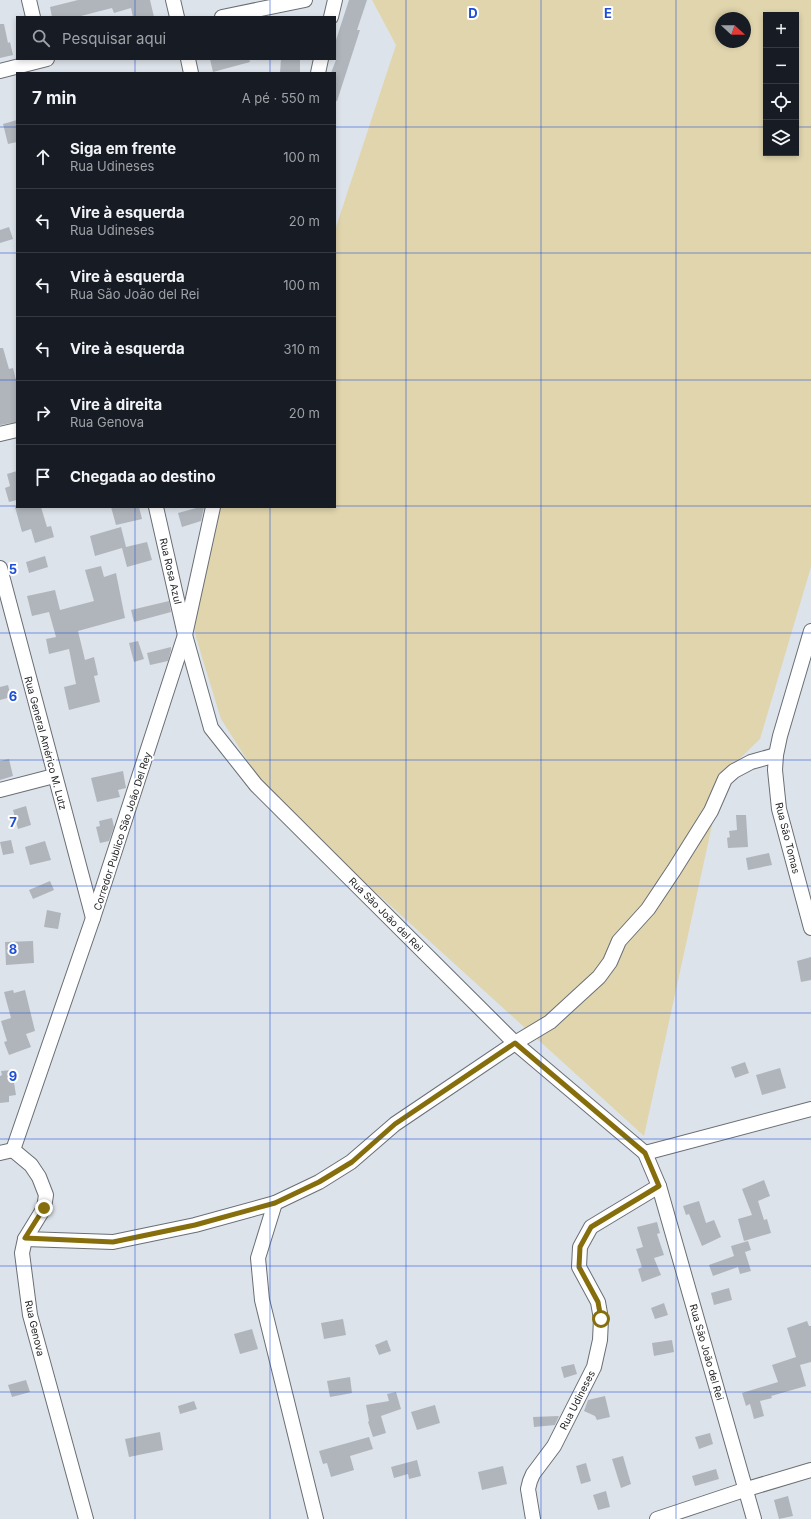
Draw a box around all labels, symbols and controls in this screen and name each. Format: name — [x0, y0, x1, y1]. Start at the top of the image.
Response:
text: D — [468, 5, 478, 21]
text: E — [604, 5, 612, 21]
north arrow — [715, 12, 751, 48]
map controls — [763, 12, 799, 156]
button: + — [763, 12, 799, 48]
search box — [16, 16, 336, 60]
icon: search — [30, 27, 52, 49]
text: Pesquisar aqui — [62, 29, 166, 48]
button: − — [763, 48, 799, 84]
button: locate — [763, 84, 799, 120]
text: 7 min — [32, 88, 77, 108]
text: A pé · 550 m — [242, 90, 320, 106]
button: layers — [763, 120, 799, 156]
text: Siga em frente — [70, 139, 176, 158]
icon: ahead — [32, 146, 54, 168]
text: 100 m — [283, 149, 320, 165]
text: Rua Udineses — [70, 158, 154, 174]
text: Vire à esquerda — [70, 203, 185, 222]
icon: left — [32, 210, 54, 232]
text: 20 m — [289, 213, 320, 229]
text: Rua Udineses — [70, 222, 154, 238]
text: Vire à esquerda — [70, 267, 185, 286]
icon: left — [32, 274, 54, 296]
text: 100 m — [283, 277, 320, 293]
text: Rua São João del Rei — [70, 286, 199, 302]
icon: left — [32, 338, 54, 360]
text: Vire à esquerda — [70, 339, 185, 358]
text: 310 m — [283, 341, 320, 357]
text: Vire à direita — [70, 395, 162, 414]
icon: right — [32, 402, 54, 424]
text: 20 m — [289, 405, 320, 421]
text: Rua Genova — [70, 414, 144, 430]
icon: arrive — [32, 466, 54, 488]
text: Chegada ao destino — [70, 467, 216, 486]
street label: Rua Rosa Azul — [158, 537, 184, 605]
text: 5 — [9, 561, 17, 577]
street label: Rua General Américo M. Lutz — [22, 675, 70, 811]
text: 6 — [9, 688, 17, 704]
street label: Corredor Publico São João Del Rey — [91, 750, 153, 912]
street label: Rua São Tomas — [773, 801, 803, 875]
text: 7 — [9, 814, 17, 830]
street label: Rua São João del Rei — [347, 875, 425, 953]
text: 8 — [9, 941, 17, 957]
text: 9 — [9, 1068, 17, 1084]
route end — [35, 1199, 53, 1217]
street label: Rua Genova — [23, 1299, 47, 1357]
street label: Rua São João del Rei — [688, 1302, 726, 1402]
route start — [592, 1310, 610, 1328]
street label: Rua Udineses — [557, 1368, 597, 1432]

